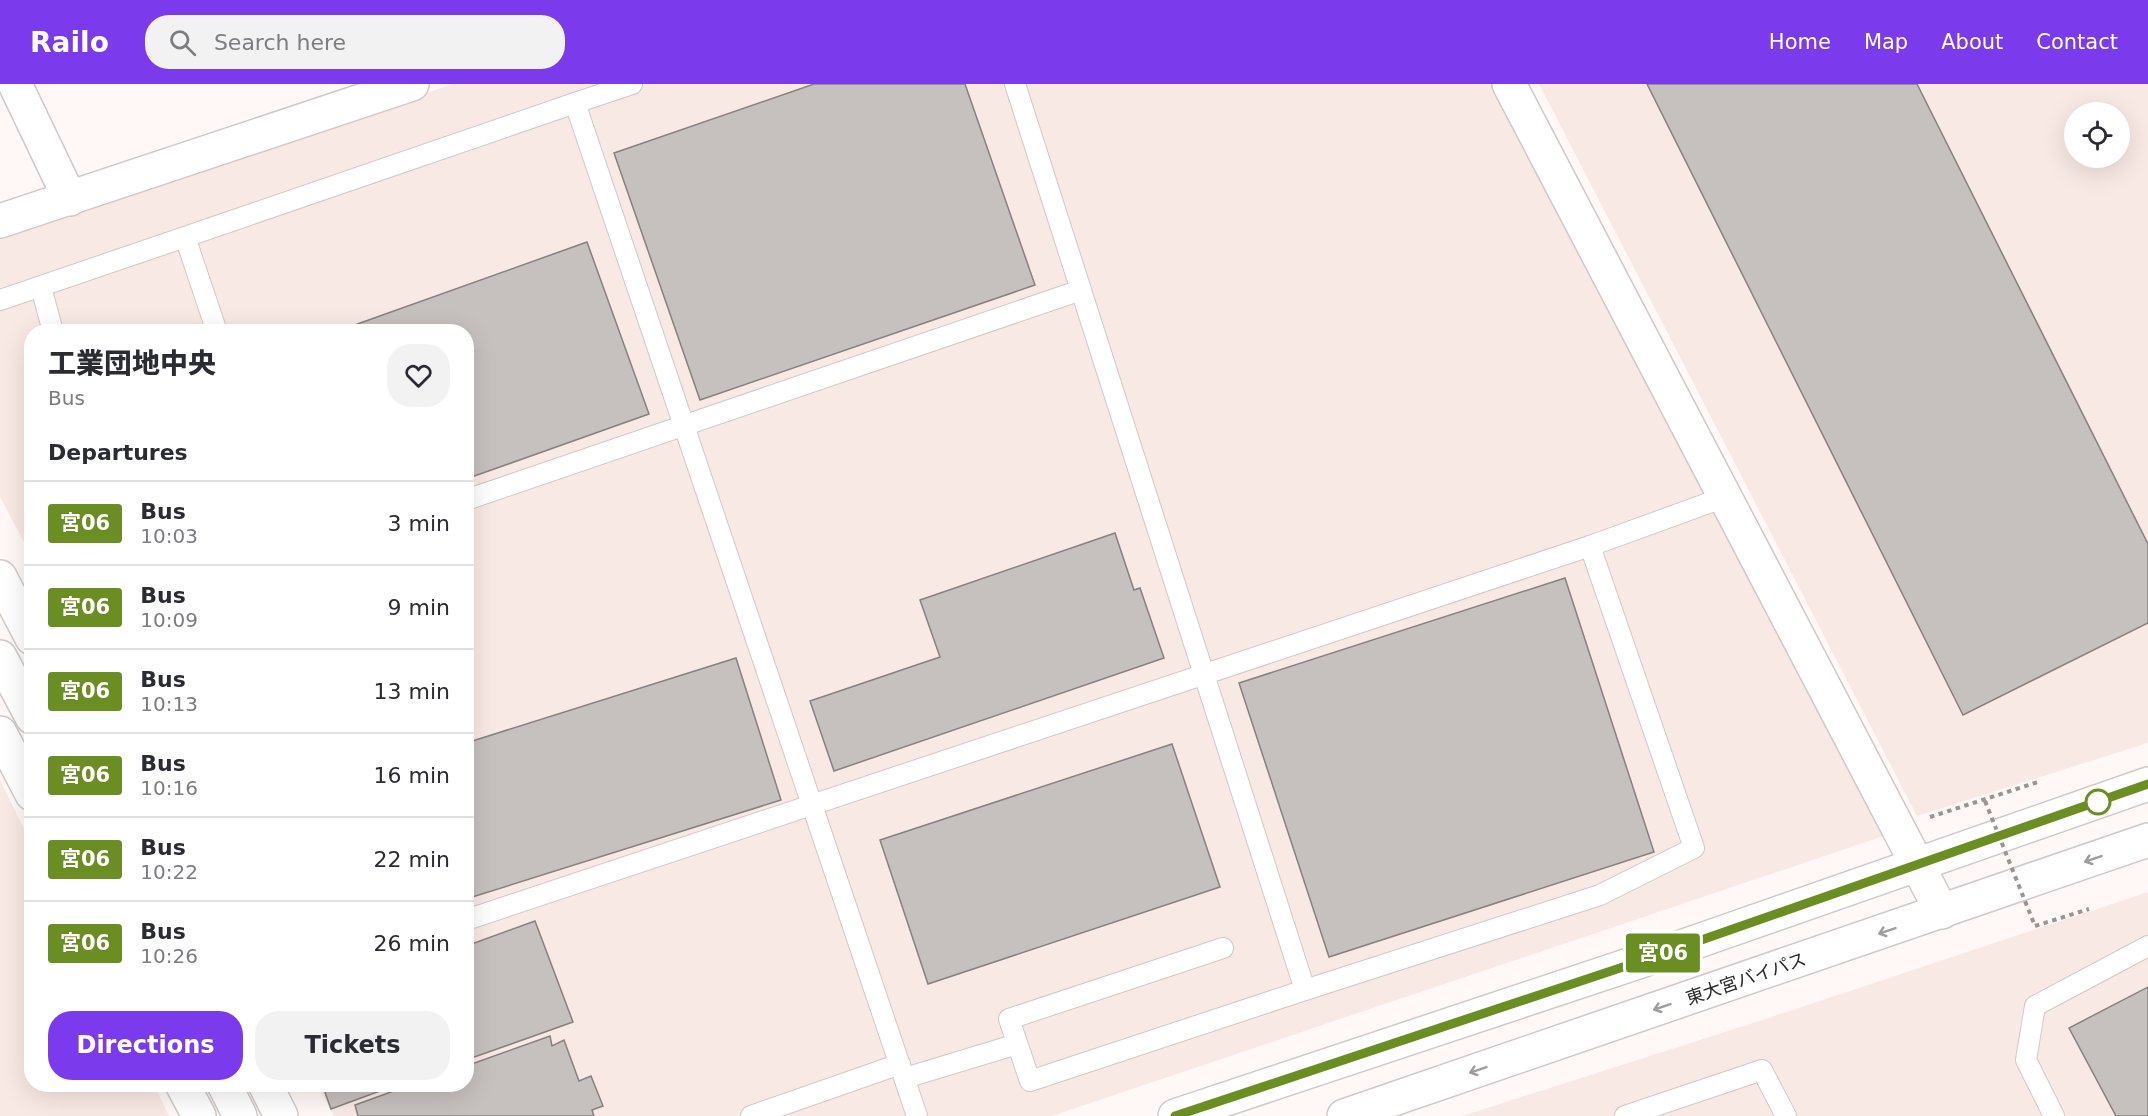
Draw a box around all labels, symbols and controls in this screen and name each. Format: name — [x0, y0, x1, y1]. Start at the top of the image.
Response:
search box — [145, 15, 565, 69]
text: Railo — [30, 26, 109, 59]
icon: search — [166, 26, 199, 59]
text: Search here — [214, 30, 346, 55]
text: Home — [1769, 30, 1831, 54]
text: Map — [1864, 30, 1908, 54]
text: About — [1941, 30, 2003, 54]
text: Contact — [2036, 30, 2118, 54]
map controls — [2064, 102, 2130, 168]
button: locate — [2064, 102, 2130, 168]
button: heart — [387, 344, 450, 407]
text: 工業団地中央 — [48, 347, 216, 380]
text: Bus — [48, 386, 85, 410]
text: Departures — [48, 440, 188, 465]
text: Bus — [140, 499, 186, 524]
text: 宮06 — [60, 511, 110, 535]
text: 3 min — [388, 511, 450, 536]
text: 10:03 — [140, 524, 198, 548]
text: Bus — [140, 583, 186, 608]
text: 宮06 — [60, 595, 110, 619]
text: 9 min — [388, 595, 450, 620]
text: 10:09 — [140, 608, 198, 632]
text: Bus — [140, 667, 186, 692]
text: 宮06 — [60, 679, 110, 703]
text: 13 min — [374, 679, 450, 704]
text: 10:13 — [140, 692, 198, 716]
text: Bus — [140, 751, 186, 776]
text: 宮06 — [60, 763, 110, 787]
text: 16 min — [374, 763, 450, 788]
text: 10:16 — [140, 776, 198, 800]
unlabelled marker — [2085, 789, 2111, 815]
text: Bus — [140, 835, 186, 860]
text: 宮06 — [60, 847, 110, 871]
text: 22 min — [374, 847, 450, 872]
one-way arrow — [2084, 855, 2103, 866]
text: 10:22 — [140, 860, 198, 884]
text: Bus — [140, 919, 186, 944]
one-way arrow — [1878, 926, 1897, 937]
text: 宮06 — [60, 931, 110, 955]
text: 26 min — [374, 931, 450, 956]
line badge: 宮06 — [1628, 934, 1698, 972]
text: 宮06 — [1638, 941, 1688, 965]
text: 10:26 — [140, 944, 198, 968]
street label: 東大宮バイパス — [1683, 948, 1809, 1009]
one-way arrow — [1653, 1002, 1672, 1013]
button: Directions — [48, 1011, 243, 1080]
button: Tickets — [255, 1011, 450, 1080]
one-way arrow — [1469, 1065, 1488, 1076]

